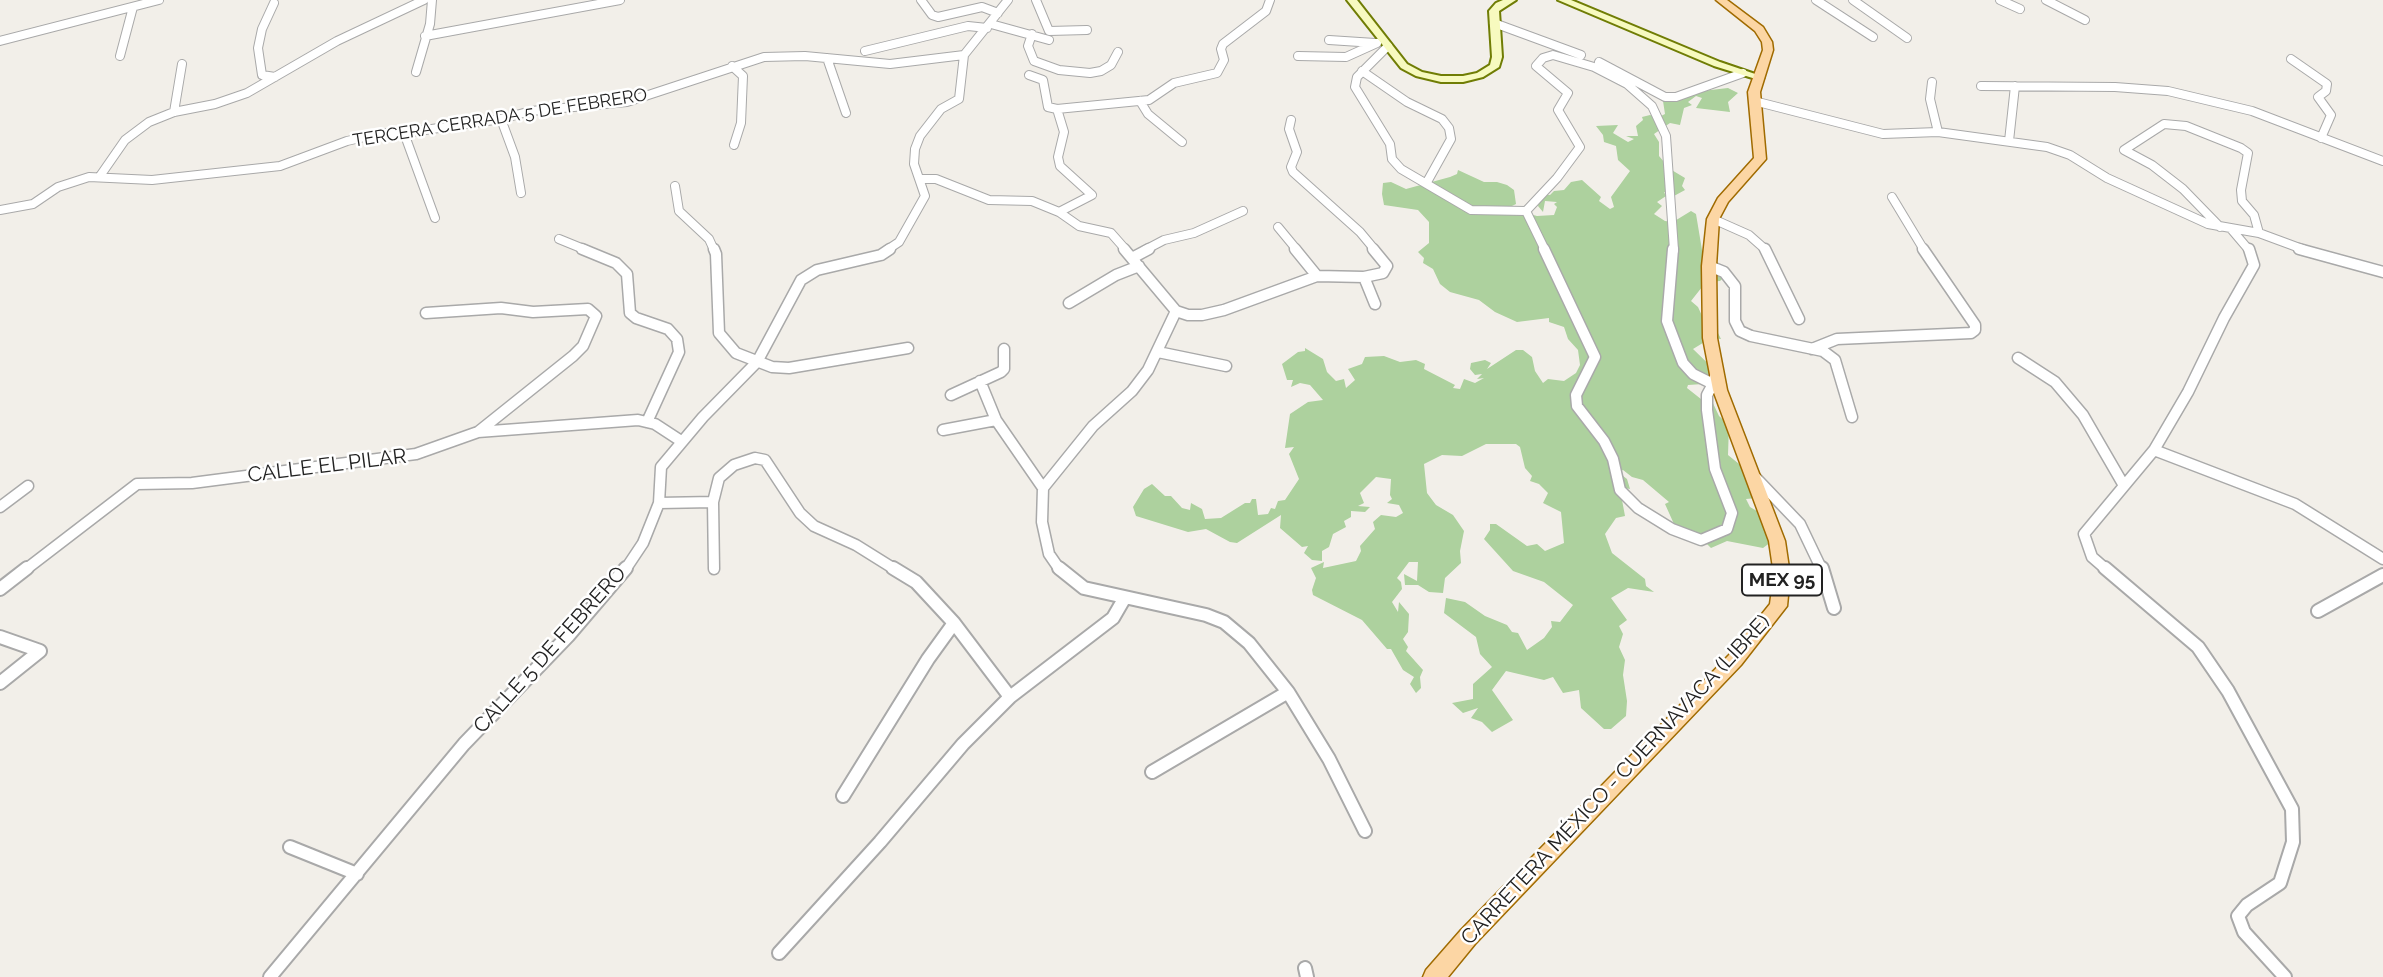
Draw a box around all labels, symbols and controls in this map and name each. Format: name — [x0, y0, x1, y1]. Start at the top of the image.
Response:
street label: TERCERA CERRADA 5 DE FEBRERO — [351, 84, 649, 152]
street label: CALLE EL PILAR — [246, 444, 408, 488]
street label: CALLE 5 DE FEBRERO — [468, 561, 632, 739]
road number: MEX 95 — [1742, 565, 1822, 596]
street label: CARRETERA MÉXICO - CUERNAVACA (LIBRE) — [1456, 610, 1776, 950]

